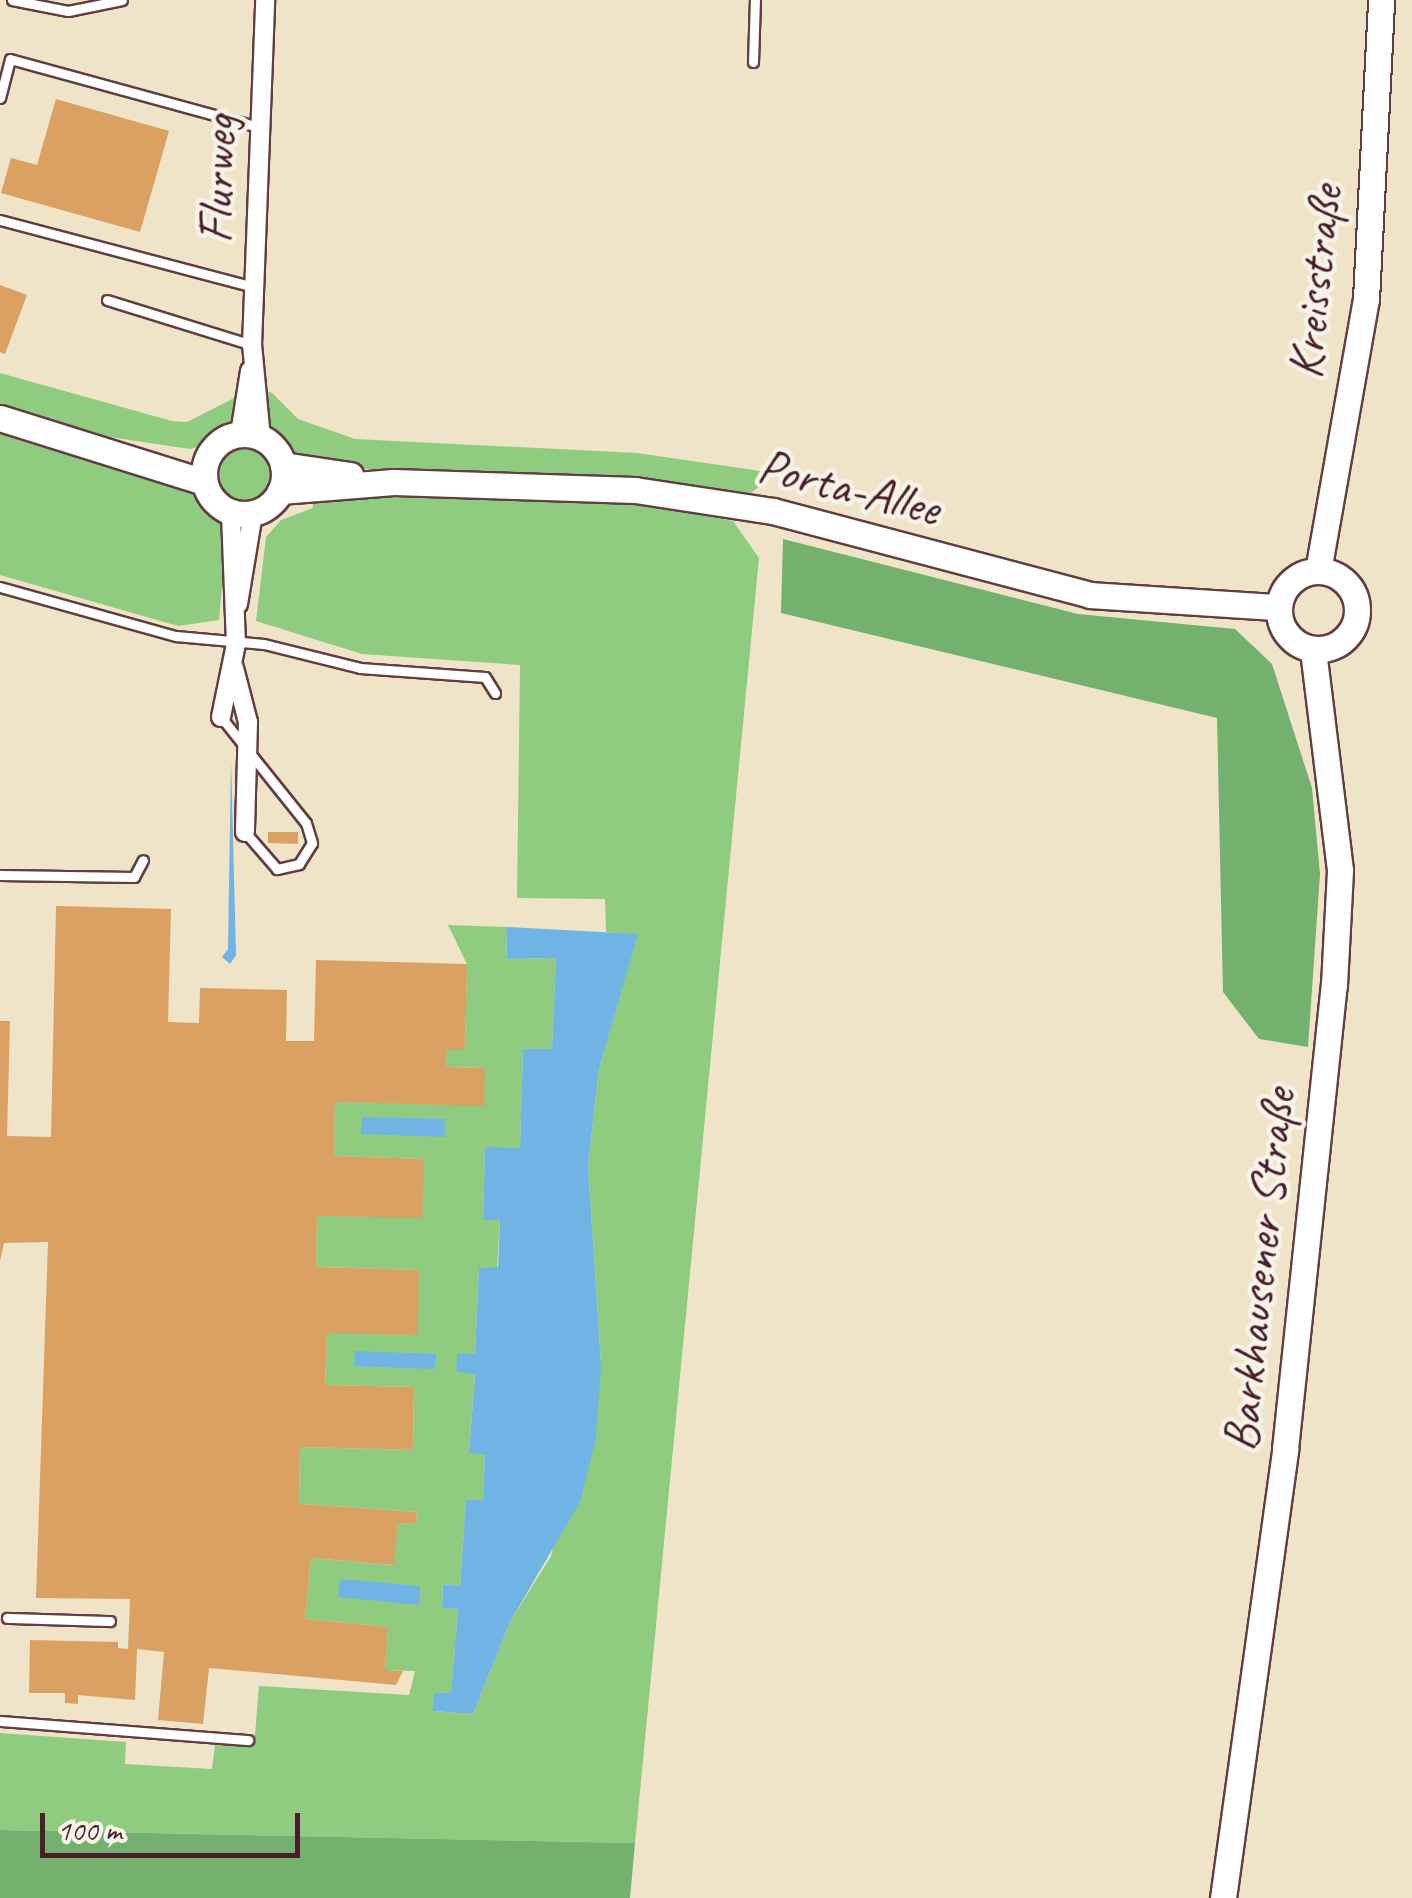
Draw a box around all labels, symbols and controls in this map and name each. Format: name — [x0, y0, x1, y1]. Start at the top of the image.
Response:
street label: Flurweg — [185, 114, 249, 244]
street label: Kreisstraße — [1275, 182, 1355, 382]
street label: Porta-Allee — [752, 436, 946, 538]
street label: Barkhausener Straße — [1210, 1085, 1308, 1455]
scale bar — [45, 1793, 305, 1855]
text: 100 m — [57, 1811, 122, 1849]

